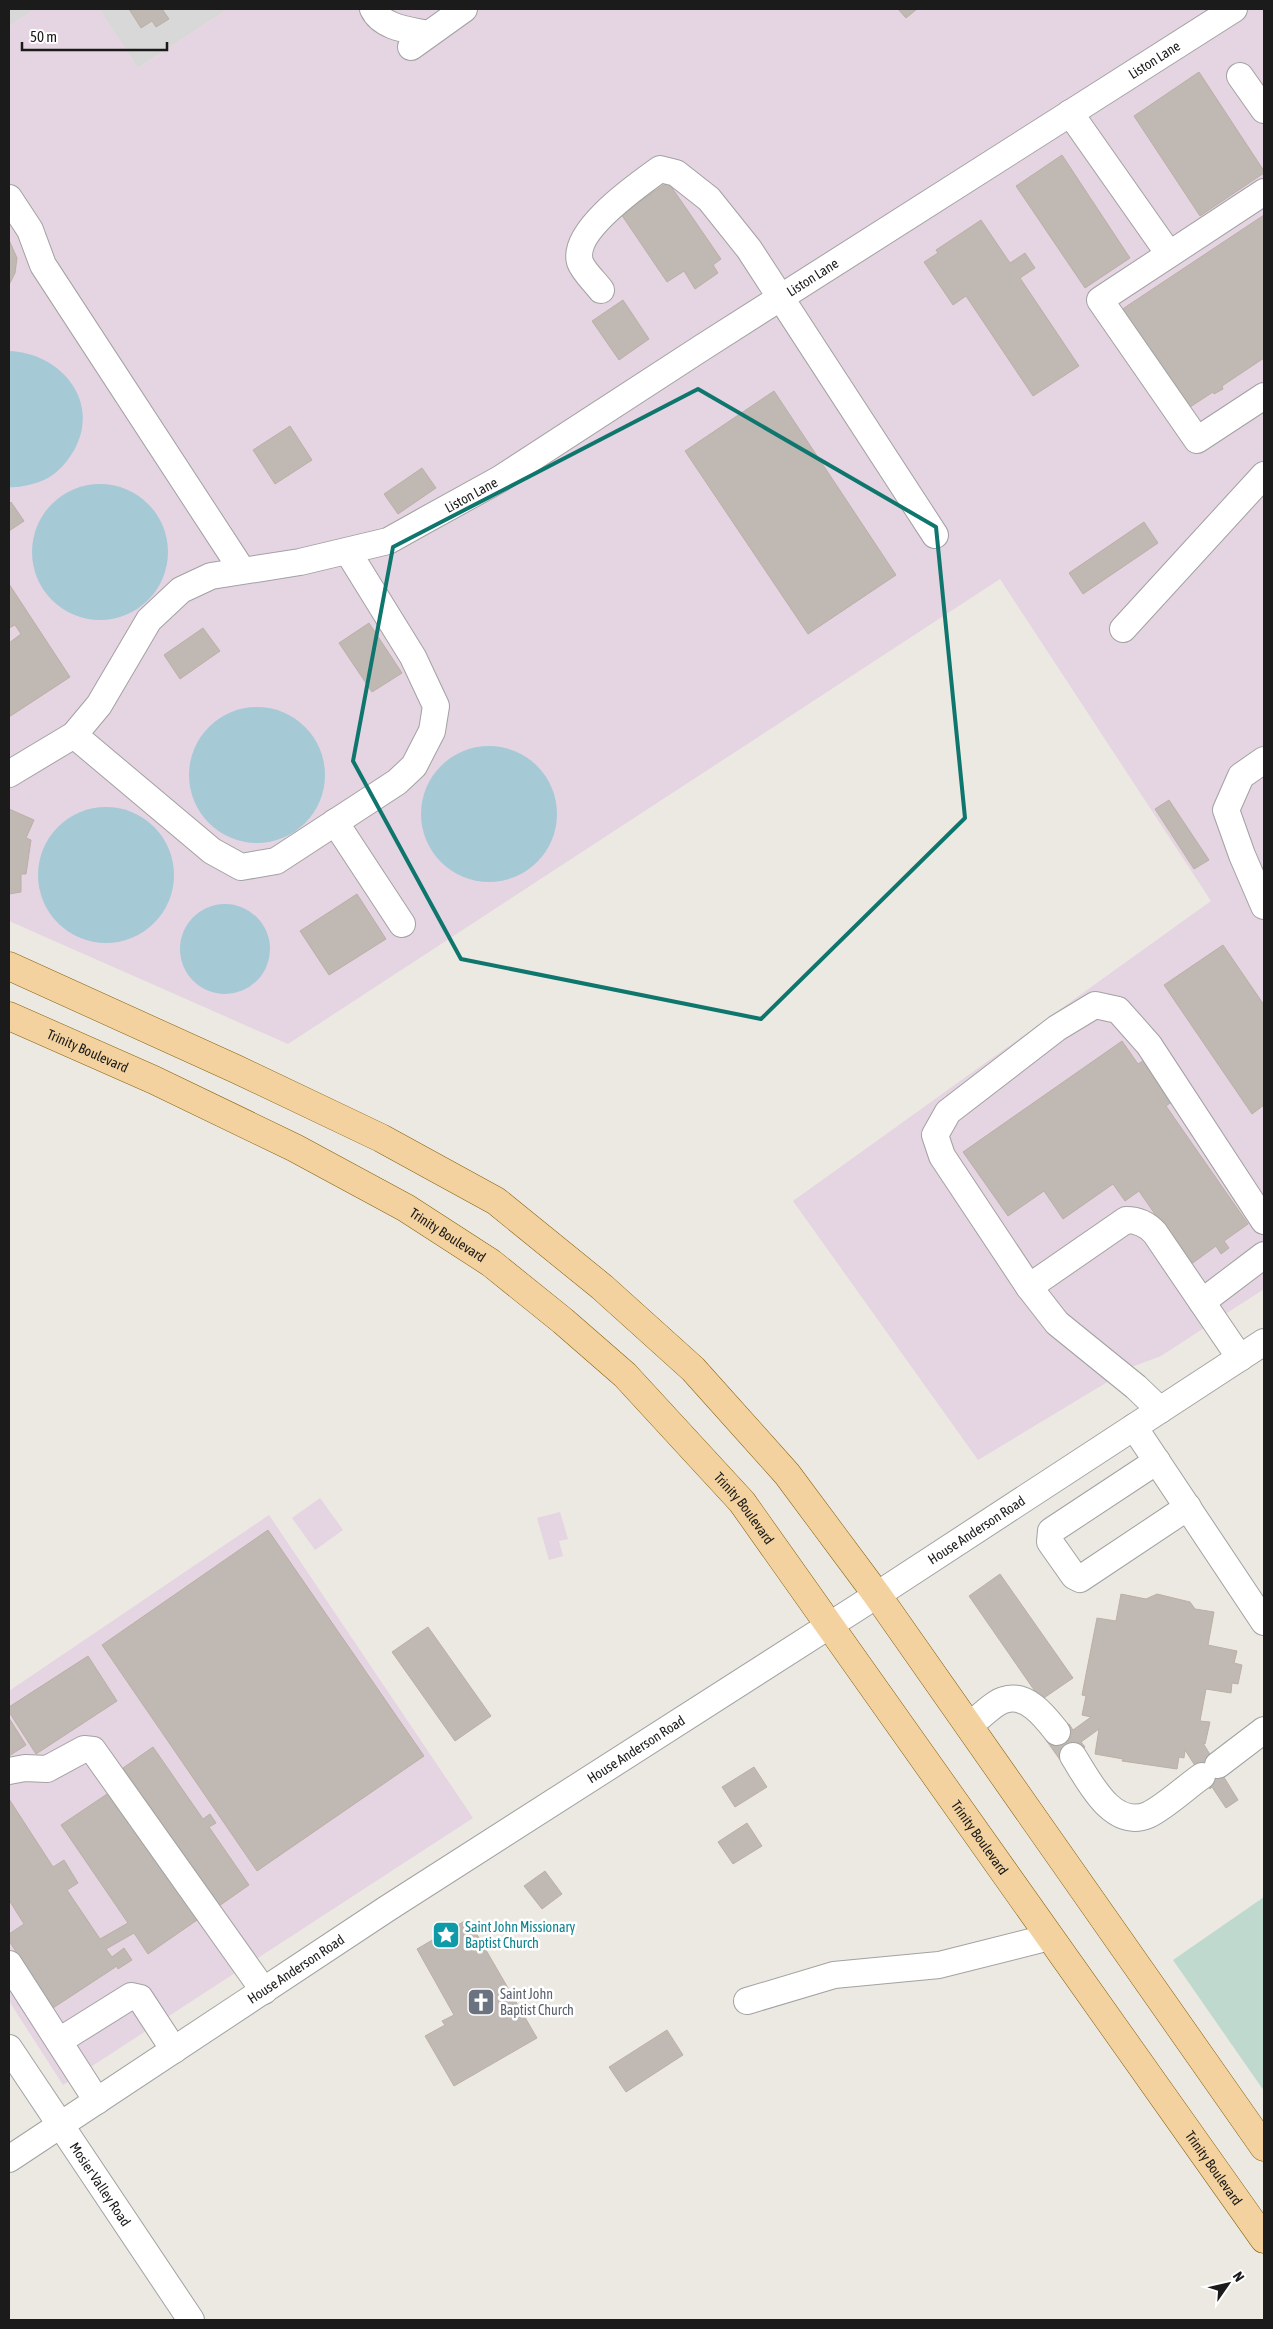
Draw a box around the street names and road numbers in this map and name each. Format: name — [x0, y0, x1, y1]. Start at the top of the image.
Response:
street label: Liston Lane — [1125, 38, 1183, 82]
street label: Liston Lane — [784, 255, 841, 300]
street label: Liston Lane — [442, 474, 500, 516]
street label: Trinity Boulevard — [45, 1026, 131, 1076]
street label: Trinity Boulevard — [407, 1205, 489, 1265]
street label: Trinity Boulevard — [711, 1469, 777, 1547]
street label: House Anderson Road — [925, 1492, 1028, 1567]
street label: House Anderson Road — [584, 1712, 688, 1786]
street label: Trinity Boulevard — [948, 1797, 1011, 1878]
street label: House Anderson Road — [244, 1931, 347, 2007]
street label: Trinity Boulevard — [1182, 2128, 1245, 2208]
street label: Mosier Valley Road — [66, 2139, 134, 2229]

